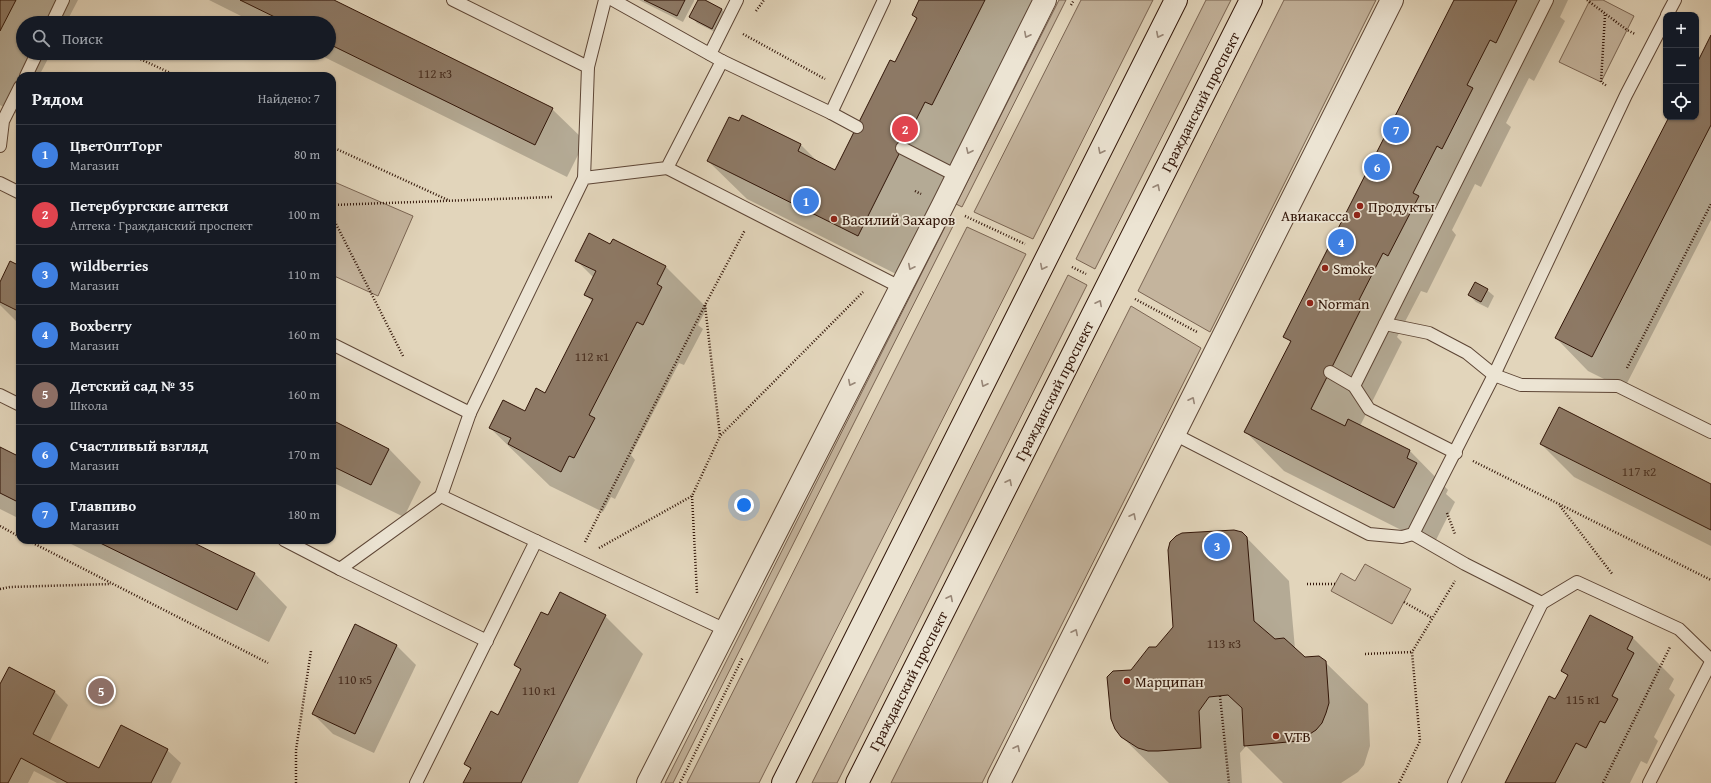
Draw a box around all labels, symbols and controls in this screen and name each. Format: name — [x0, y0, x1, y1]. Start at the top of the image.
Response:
map controls — [1663, 12, 1699, 120]
button: + — [1663, 12, 1699, 48]
search box — [16, 16, 336, 60]
icon: search — [30, 27, 52, 49]
text: Поиск — [62, 28, 103, 49]
street label: Гражданский проспект — [1156, 28, 1245, 176]
one-way arrow — [1024, 31, 1032, 38]
one-way arrow — [1156, 31, 1164, 38]
button: − — [1663, 48, 1699, 84]
house number: 112 к3 — [418, 64, 452, 83]
button: locate — [1663, 84, 1699, 120]
text: Рядом — [32, 86, 83, 111]
text: Найдено: 7 — [258, 89, 320, 108]
pin: 2 — [892, 114, 918, 144]
pin: 7 — [1383, 115, 1409, 145]
text: ЦветОптТорг — [70, 135, 162, 156]
text: 1 — [42, 145, 48, 164]
text: 80 m — [294, 145, 320, 164]
one-way arrow — [966, 147, 974, 154]
one-way arrow — [1098, 147, 1106, 154]
pin: 6 — [1364, 152, 1390, 182]
text: Магазин — [70, 156, 119, 175]
one-way arrow — [1152, 184, 1160, 192]
pin: 1 — [793, 186, 819, 216]
text: Петербургские аптеки — [70, 195, 228, 216]
place label: Продукты — [1368, 196, 1435, 217]
marker: Продукты — [1355, 201, 1365, 211]
text: 2 — [42, 205, 48, 224]
text: 100 m — [288, 205, 320, 224]
place label: Авиакасса — [1281, 205, 1350, 226]
place label: Василий Захаров — [842, 209, 955, 230]
marker: Авиакасса — [1352, 210, 1362, 220]
marker: Василий Захаров — [829, 214, 839, 224]
text: Аптека · Гражданский проспект — [70, 216, 252, 235]
pin: 4 — [1328, 227, 1354, 257]
text: Wildberries — [70, 255, 148, 276]
place label: Smoke — [1333, 258, 1375, 279]
one-way arrow — [908, 263, 915, 270]
one-way arrow — [1040, 263, 1048, 271]
marker: Smoke — [1320, 263, 1330, 273]
text: 3 — [42, 265, 48, 284]
text: 110 m — [288, 265, 320, 284]
text: Магазин — [70, 276, 119, 295]
place label: Norman — [1318, 293, 1370, 314]
marker: Norman — [1305, 298, 1315, 308]
one-way arrow — [1094, 300, 1101, 308]
text: Boxberry — [70, 315, 132, 336]
street label: Гражданский проспект — [1010, 317, 1099, 465]
text: 4 — [42, 325, 48, 344]
text: 160 m — [288, 325, 320, 344]
text: Магазин — [70, 336, 119, 355]
house number: 112 к1 — [575, 347, 609, 366]
text: Детский сад № 35 — [70, 375, 194, 396]
one-way arrow — [849, 379, 856, 386]
one-way arrow — [982, 379, 989, 387]
text: 5 — [42, 385, 48, 404]
text: 160 m — [288, 385, 320, 404]
text: Школа — [70, 396, 108, 415]
one-way arrow — [1187, 396, 1194, 404]
text: Счастливый взгляд — [70, 435, 208, 456]
text: 6 — [42, 445, 48, 464]
text: 170 m — [288, 445, 320, 464]
text: Магазин — [70, 456, 119, 475]
house number: 117 к2 — [1622, 462, 1656, 481]
one-way arrow — [1004, 479, 1011, 486]
text: Главпиво — [70, 495, 136, 516]
your location — [734, 495, 754, 515]
text: 7 — [42, 505, 48, 524]
text: 180 m — [288, 505, 320, 524]
one-way arrow — [1128, 513, 1136, 520]
text: Магазин — [70, 516, 119, 535]
pin: 3 — [1204, 531, 1230, 561]
one-way arrow — [945, 595, 953, 602]
street label: Гражданский проспект — [864, 607, 953, 755]
one-way arrow — [1070, 629, 1078, 636]
house number: 113 к3 — [1207, 634, 1241, 653]
house number: 110 к5 — [338, 670, 372, 689]
place label: Марципан — [1135, 671, 1204, 692]
pin: 5 — [88, 676, 114, 706]
marker: Марципан — [1122, 676, 1132, 686]
house number: 110 к1 — [522, 681, 556, 700]
house number: 115 к1 — [1566, 690, 1600, 709]
place label: VTB — [1284, 726, 1311, 747]
marker: VTB — [1271, 731, 1281, 741]
one-way arrow — [1012, 745, 1019, 752]

